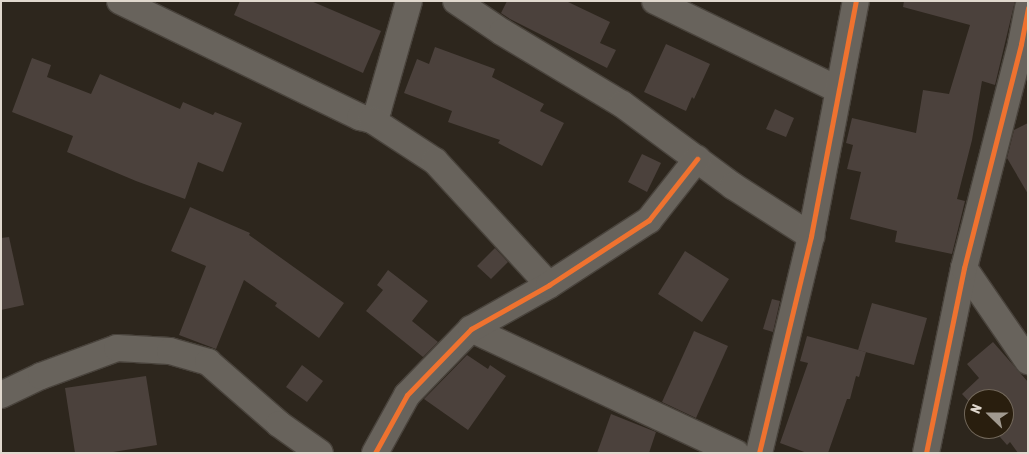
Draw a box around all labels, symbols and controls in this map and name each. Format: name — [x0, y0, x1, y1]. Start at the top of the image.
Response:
north arrow — [964, 389, 1014, 439]
text: N — [967, 402, 985, 416]

